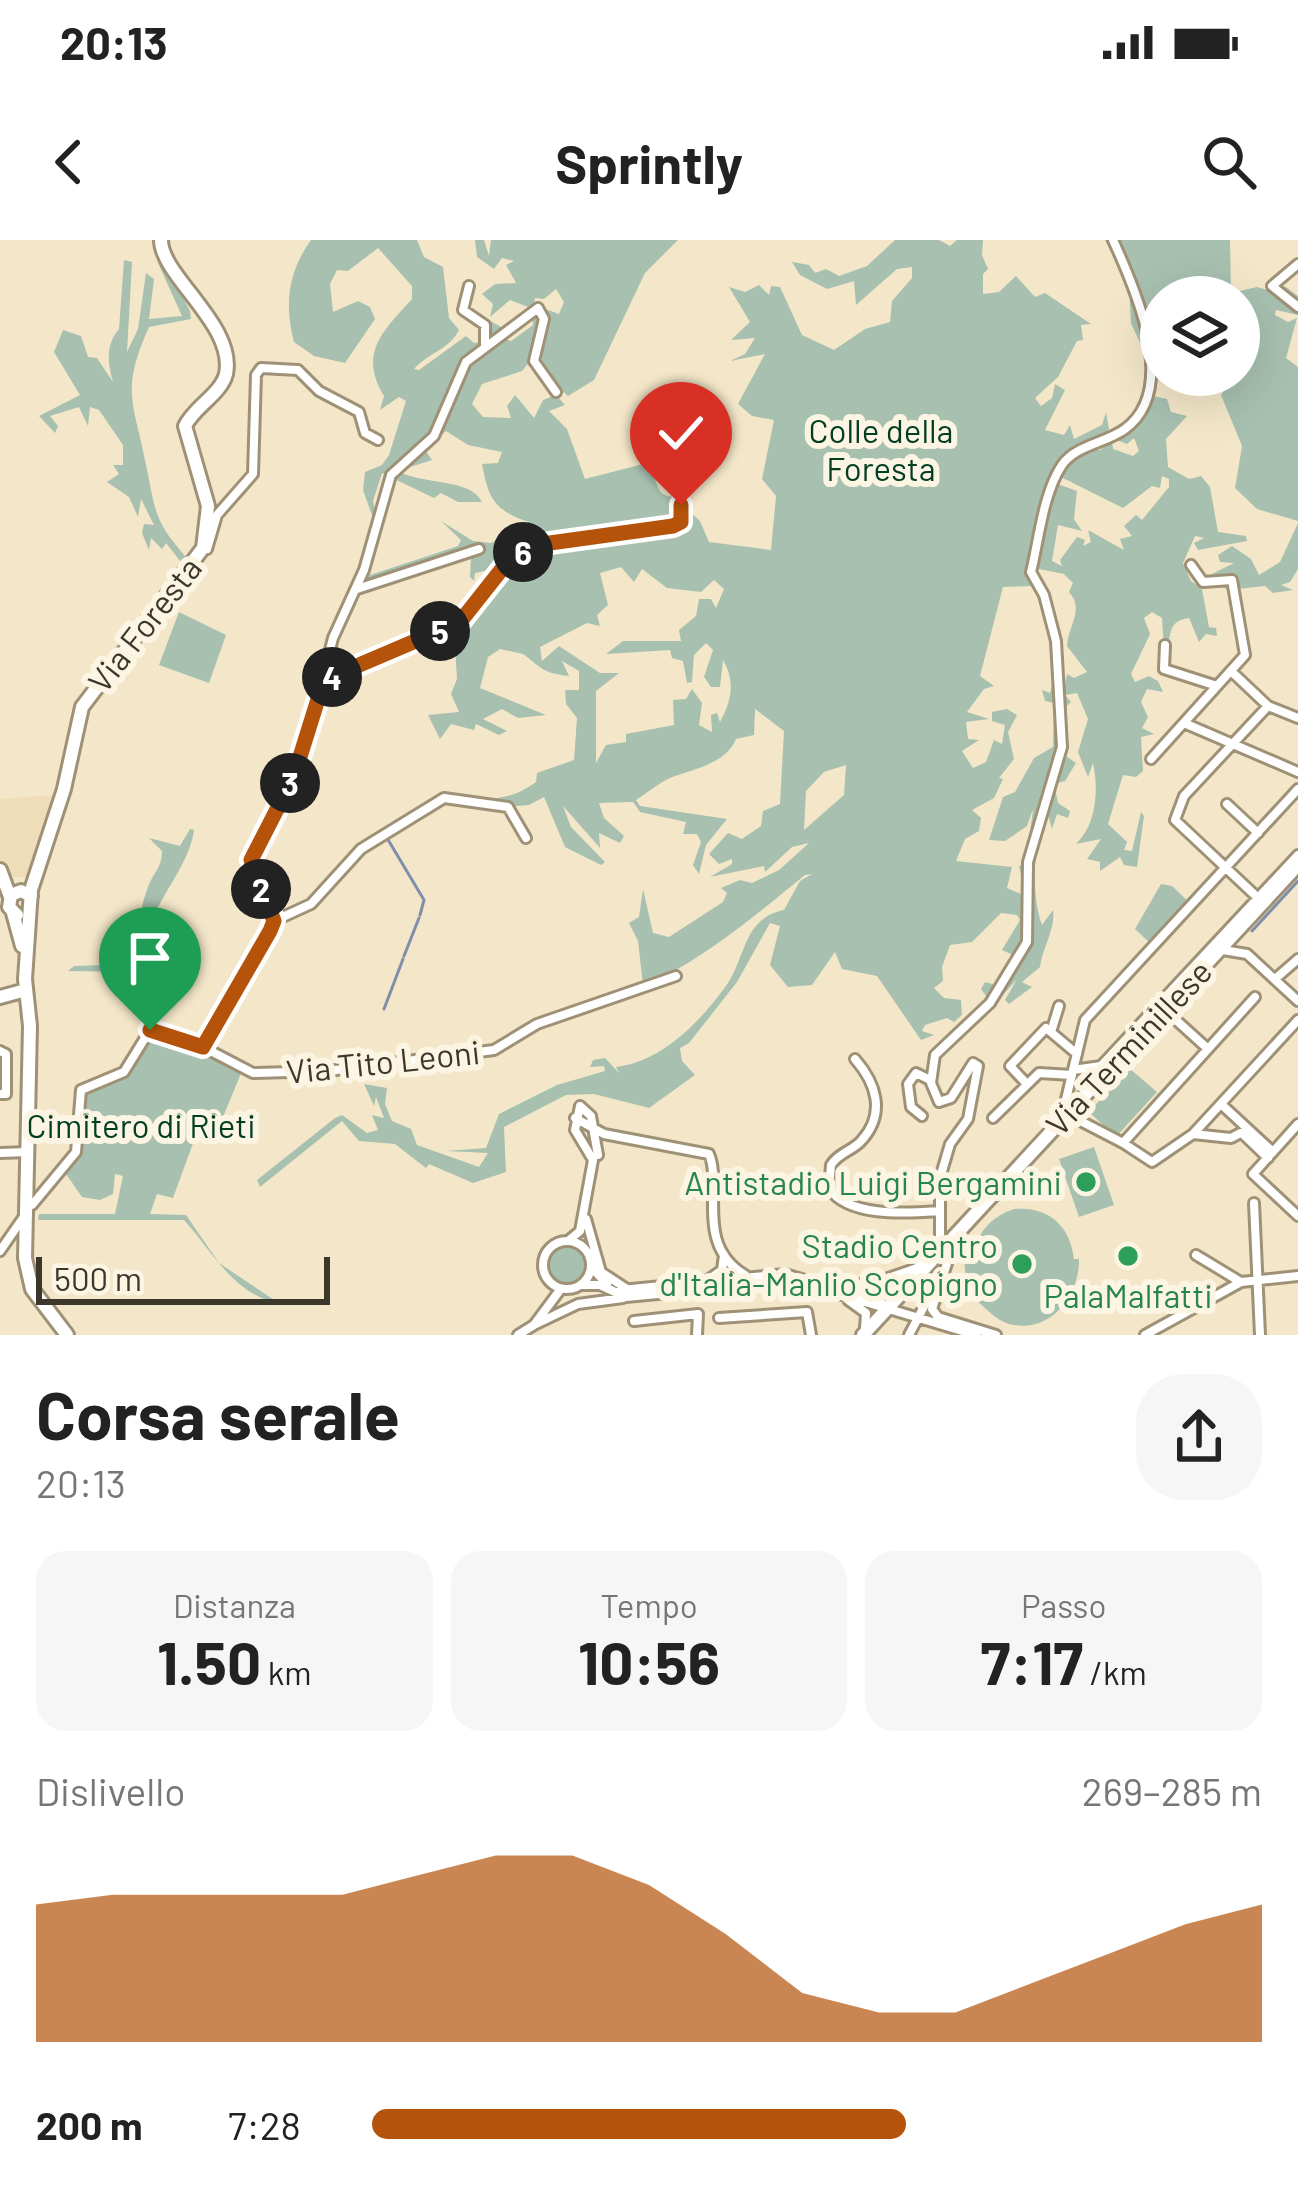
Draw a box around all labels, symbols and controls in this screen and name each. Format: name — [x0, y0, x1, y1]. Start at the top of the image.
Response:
text: 20:13 — [60, 15, 167, 69]
icon: back — [36, 129, 102, 195]
icon: search — [1196, 129, 1262, 195]
text: Sprintly — [555, 130, 743, 195]
map controls — [1140, 276, 1260, 396]
button: layers — [1140, 276, 1260, 396]
pin — [630, 382, 732, 505]
icon: check — [648, 400, 714, 466]
park label: Colle della Foresta — [808, 410, 954, 488]
pin: 6 — [493, 522, 553, 582]
text: 6 — [514, 532, 532, 572]
street label: Via Foresta — [79, 548, 209, 700]
pin: 5 — [410, 601, 470, 661]
text: 5 — [431, 611, 449, 651]
pin: 4 — [302, 647, 362, 707]
text: 4 — [322, 657, 342, 697]
pin: 3 — [260, 753, 320, 813]
text: 3 — [281, 763, 299, 803]
pin: 2 — [231, 859, 291, 919]
text: 2 — [252, 869, 270, 909]
pin — [99, 907, 201, 1030]
icon: arrive — [117, 925, 183, 991]
street label: Via Terminillese — [1037, 951, 1219, 1143]
street label: Via Tito Leoni — [284, 1031, 482, 1091]
park label: Cimitero di Rieti — [26, 1105, 256, 1145]
place label: Antistadio Luigi Bergamini — [684, 1162, 1062, 1202]
marker: Antistadio Luigi Bergamini — [1073, 1169, 1099, 1195]
place label: Stadio Centro d'Italia-Manlio Scopigno — [659, 1225, 998, 1303]
marker: PalaMalfatti — [1115, 1243, 1141, 1269]
scale bar — [36, 1251, 330, 1304]
marker: Stadio Centro d'Italia-Manlio Scopigno — [1009, 1251, 1035, 1277]
text: 500 m — [54, 1258, 142, 1298]
place label: PalaMalfatti — [1043, 1275, 1213, 1315]
text: Corsa serale — [36, 1374, 400, 1453]
button: share — [1136, 1374, 1262, 1500]
text: 20:13 — [36, 1459, 126, 1506]
text: Distanza — [173, 1585, 296, 1625]
text: Tempo — [600, 1585, 698, 1625]
text: Passo — [1021, 1585, 1106, 1625]
text: 1.50 — [157, 1625, 261, 1697]
text: 10:56 — [578, 1625, 720, 1697]
text: 7:17 — [981, 1625, 1083, 1697]
text: km — [261, 1652, 312, 1692]
text: /km — [1083, 1652, 1147, 1692]
text: Dislivello — [36, 1767, 186, 1814]
text: 269–285 m — [1082, 1767, 1262, 1814]
text: 200 m — [36, 2101, 143, 2148]
text: 7:28 — [228, 2101, 301, 2148]

